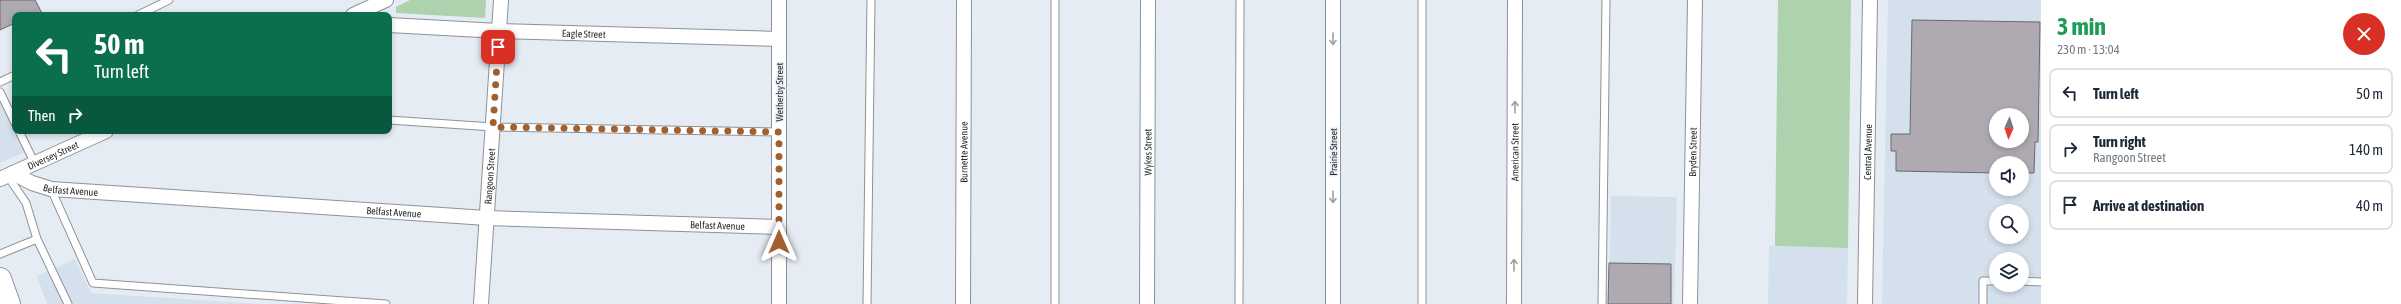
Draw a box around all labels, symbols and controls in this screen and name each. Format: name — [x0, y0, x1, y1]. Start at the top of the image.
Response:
text: 3 min — [2057, 13, 2106, 40]
button: close — [2343, 13, 2385, 55]
street label: Eagle Street — [562, 27, 606, 40]
icon: left — [28, 28, 80, 80]
text: 50 m — [94, 28, 144, 60]
pin — [481, 30, 515, 64]
one-way arrow — [1329, 32, 1337, 45]
icon: arrive — [487, 36, 509, 58]
text: 230 m · 13:04 — [2057, 42, 2120, 57]
text: Turn left — [94, 61, 149, 82]
street label: Wetherby Street — [774, 62, 785, 121]
icon: left — [2059, 82, 2081, 104]
text: Turn left — [2093, 85, 2139, 102]
text: 50 m — [2356, 85, 2383, 102]
one-way arrow — [1511, 101, 1518, 114]
icon: right — [64, 104, 86, 126]
text: Then — [28, 107, 56, 124]
north arrow — [1989, 108, 2029, 148]
map controls — [1989, 108, 2029, 292]
street label: Burnette Avenue — [958, 121, 969, 183]
street label: American Street — [1509, 123, 1520, 181]
street label: Central Avenue — [1862, 123, 1873, 180]
street label: Bryden Street — [1687, 127, 1698, 177]
street label: Wykes Street — [1142, 128, 1153, 176]
street label: Prairie Street — [1328, 128, 1339, 176]
text: Turn right — [2093, 133, 2146, 150]
icon: right — [2059, 138, 2081, 160]
street label: Diversey Street — [26, 139, 80, 171]
text: 140 m — [2349, 141, 2383, 158]
street label: Rangoon Street — [482, 148, 497, 205]
text: Rangoon Street — [2093, 150, 2166, 165]
button: sound — [1989, 156, 2029, 196]
street label: Belfast Avenue — [42, 181, 99, 198]
one-way arrow — [1329, 190, 1337, 203]
icon: arrive — [2059, 194, 2081, 216]
text: Arrive at destination — [2093, 197, 2204, 214]
text: 40 m — [2356, 197, 2383, 214]
street label: Belfast Avenue — [366, 204, 422, 219]
button: search — [1989, 204, 2029, 244]
street label: Belfast Avenue — [690, 219, 746, 231]
position arrow — [758, 221, 800, 263]
button: layers — [1989, 252, 2029, 292]
one-way arrow — [1510, 259, 1518, 272]

